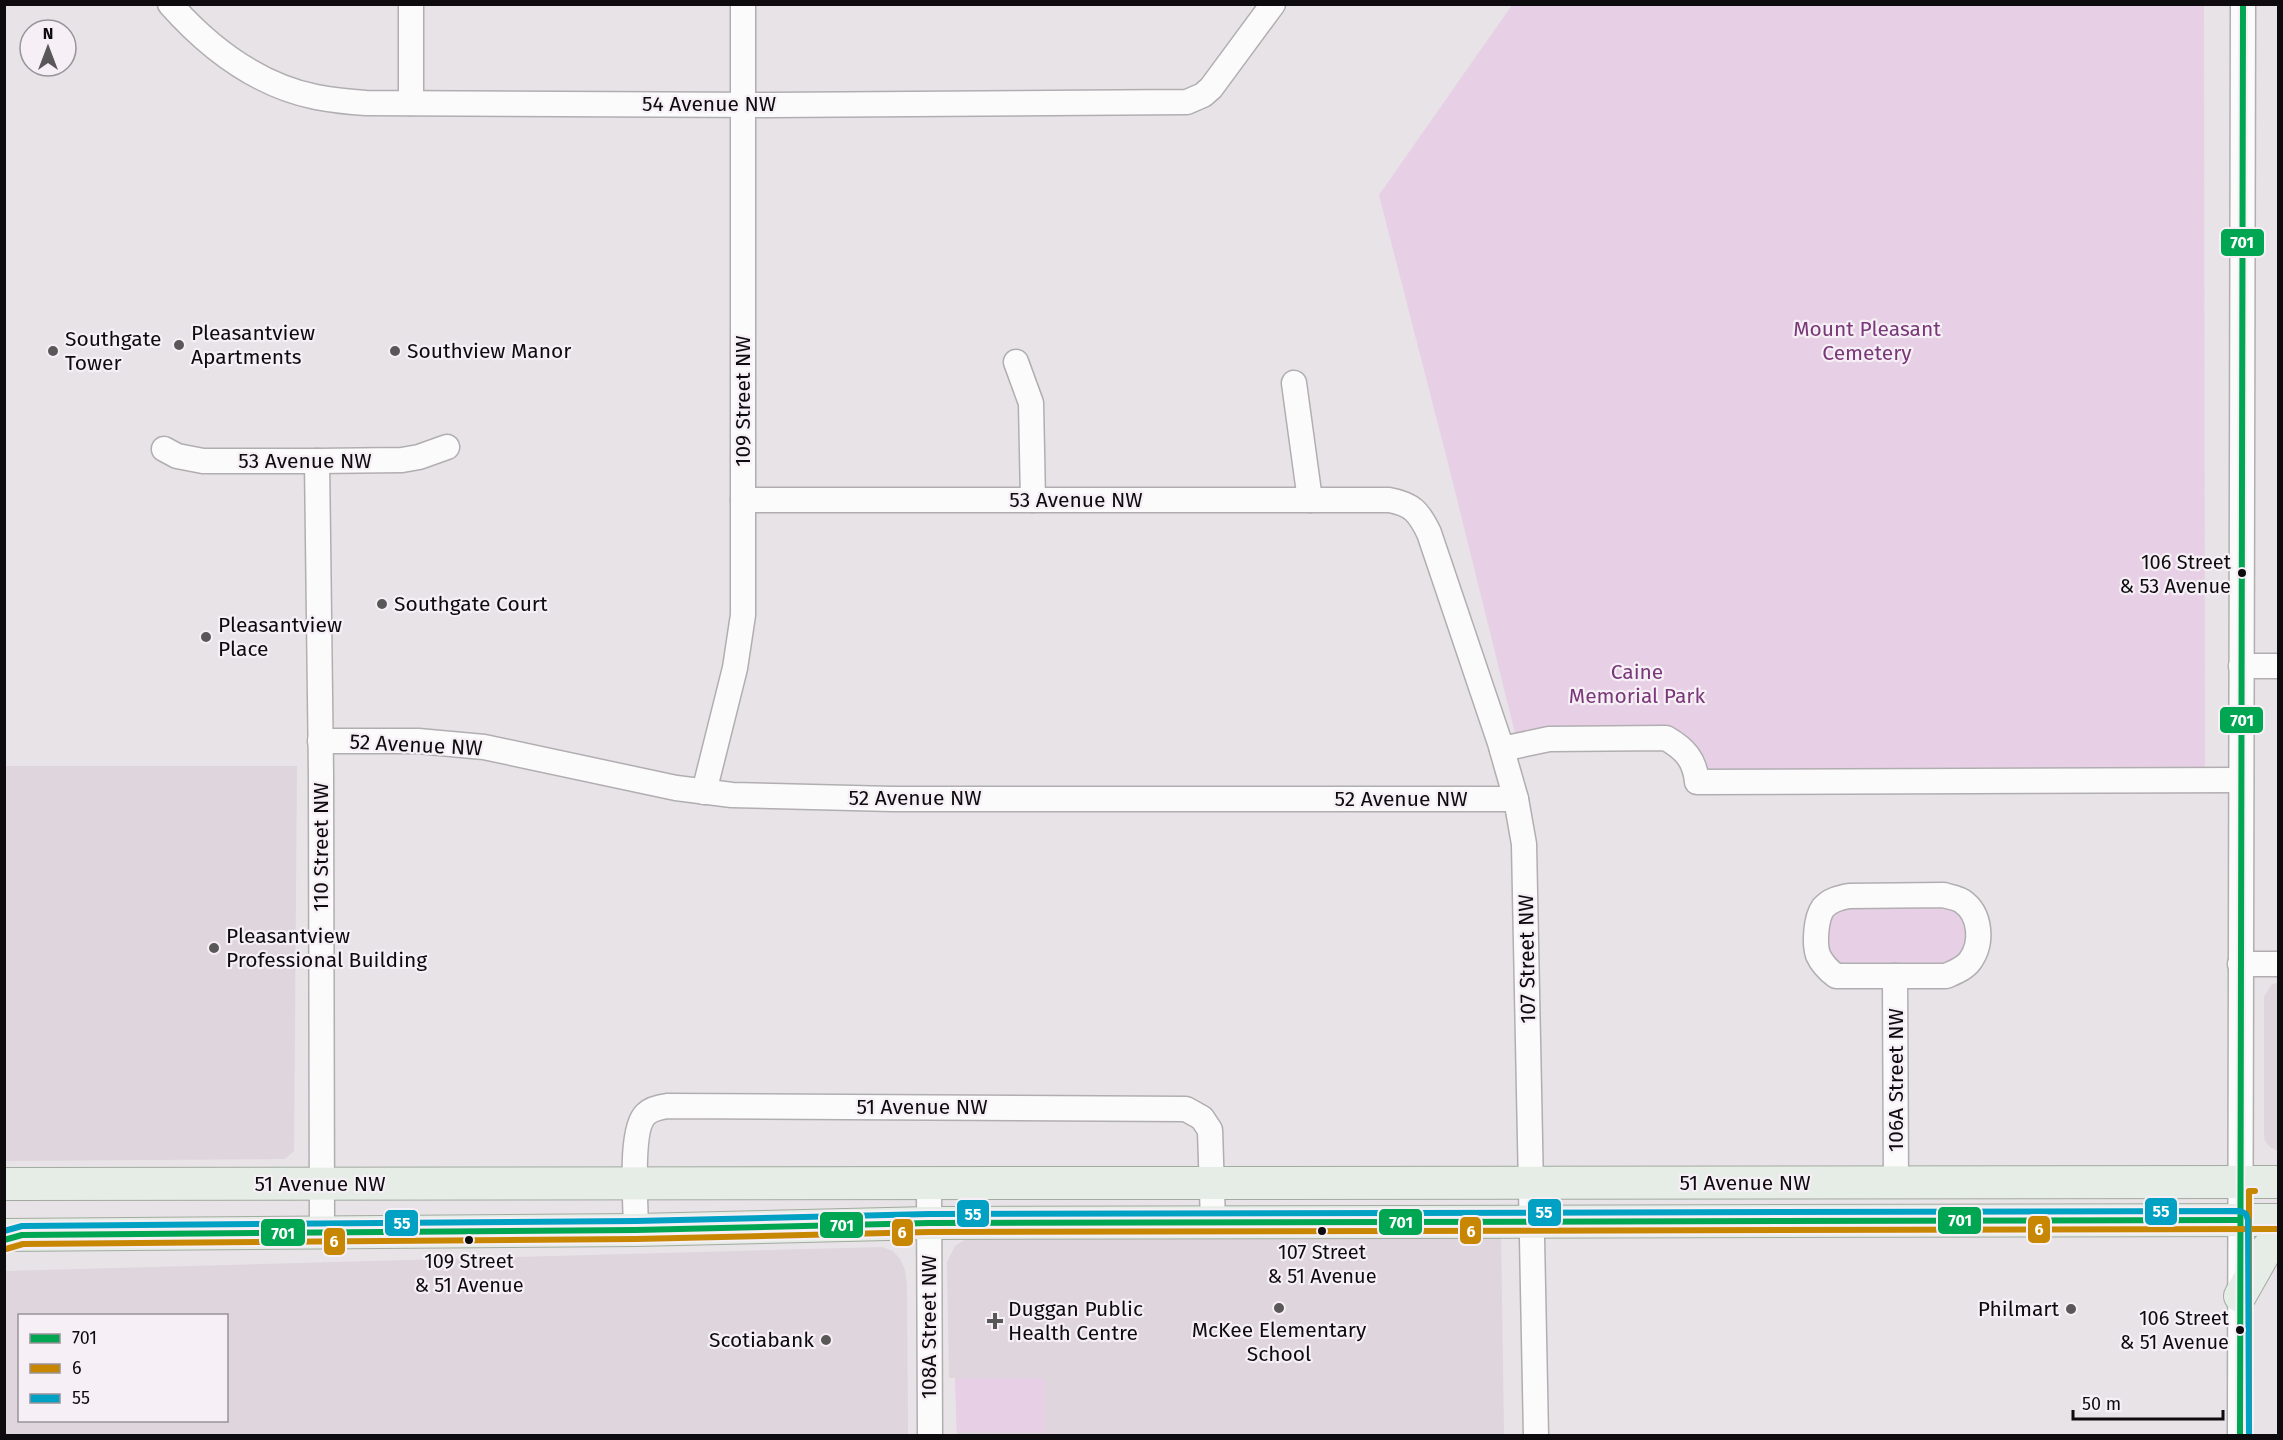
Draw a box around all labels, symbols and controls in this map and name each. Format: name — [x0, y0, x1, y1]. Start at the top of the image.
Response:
north arrow — [18, 18, 78, 78]
text: N — [43, 24, 53, 43]
street label: 54 Avenue NW — [642, 91, 776, 117]
line badge: 701 — [2220, 228, 2265, 257]
text: 701 — [2230, 233, 2254, 252]
park label: Mount Pleasant Cemetery — [1793, 316, 1941, 366]
place label: Pleasantview Apartments — [191, 320, 315, 370]
place label: Southgate Tower — [65, 326, 161, 376]
street label: 109 Street NW — [730, 335, 756, 467]
marker: Pleasantview Apartments — [172, 338, 186, 352]
place label: Southview Manor — [407, 338, 571, 364]
marker: Southgate Tower — [46, 344, 60, 358]
marker: Southview Manor — [388, 344, 402, 358]
street label: 53 Avenue NW — [238, 448, 372, 474]
street label: 53 Avenue NW — [1009, 487, 1143, 513]
place label: 106 Street & 53 Avenue — [2120, 550, 2232, 598]
marker: 106 Street & 53 Avenue — [2236, 567, 2248, 579]
place label: Southgate Court — [394, 591, 548, 617]
marker: Southgate Court — [375, 597, 389, 611]
place label: Pleasantview Place — [218, 612, 342, 662]
marker: Pleasantview Place — [199, 630, 213, 644]
park label: Caine Memorial Park — [1569, 659, 1705, 709]
line badge: 701 — [2219, 706, 2264, 734]
text: 701 — [2230, 711, 2254, 730]
street label: 52 Avenue NW — [349, 729, 483, 761]
street label: 110 Street NW — [308, 782, 334, 912]
street label: 52 Avenue NW — [848, 785, 982, 811]
street label: 52 Avenue NW — [1334, 786, 1468, 812]
street label: 107 Street NW — [1513, 894, 1541, 1024]
place label: Pleasantview Professional Building — [226, 923, 427, 973]
marker: Pleasantview Professional Building — [207, 941, 221, 955]
street label: 106A Street NW — [1883, 1008, 1909, 1152]
street label: 51 Avenue NW — [856, 1094, 988, 1120]
street label: 51 Avenue NW — [1679, 1170, 1811, 1196]
street label: 51 Avenue NW — [254, 1171, 386, 1197]
line badge: 55 — [2144, 1197, 2178, 1226]
line badge: 55 — [1527, 1198, 1562, 1227]
line badge: 55 — [956, 1199, 990, 1228]
text: 55 — [2152, 1202, 2170, 1221]
text: 55 — [1535, 1203, 1553, 1222]
text: 55 — [964, 1205, 982, 1224]
line badge: 701 — [1937, 1206, 1982, 1235]
line badge: 701 — [1378, 1208, 1423, 1236]
line badge: 55 — [384, 1209, 419, 1237]
line badge: 701 — [819, 1211, 864, 1239]
text: 701 — [1948, 1211, 1972, 1230]
text: 701 — [1389, 1213, 1413, 1232]
text: 55 — [393, 1214, 411, 1233]
line badge: 6 — [2027, 1215, 2051, 1244]
text: 701 — [830, 1216, 854, 1235]
line badge: 6 — [1459, 1216, 1482, 1245]
line badge: 701 — [260, 1218, 306, 1247]
line badge: 6 — [891, 1218, 914, 1247]
text: 6 — [2034, 1220, 2044, 1239]
text: 6 — [1466, 1222, 1476, 1241]
text: 6 — [897, 1223, 907, 1242]
text: 701 — [271, 1224, 295, 1243]
marker: 107 Street & 51 Avenue — [1316, 1225, 1328, 1237]
line badge: 6 — [323, 1227, 346, 1256]
text: 6 — [329, 1232, 339, 1251]
marker: 109 Street & 51 Avenue — [463, 1234, 475, 1246]
place label: 107 Street & 51 Avenue — [1267, 1240, 1377, 1288]
place label: 109 Street & 51 Avenue — [414, 1249, 524, 1297]
street label: 108A Street NW — [916, 1255, 942, 1399]
place label: Duggan Public Health Centre — [1008, 1296, 1143, 1346]
place label: Philmart — [1978, 1296, 2059, 1322]
marker: McKee Elementary School — [1272, 1301, 1286, 1315]
marker: Philmart — [2064, 1302, 2078, 1316]
place label: 106 Street & 51 Avenue — [2120, 1306, 2230, 1354]
marker: Duggan Public Health Centre — [986, 1312, 1004, 1330]
legend — [18, 1314, 228, 1422]
place label: McKee Elementary School — [1192, 1317, 1367, 1367]
marker: 106 Street & 51 Avenue — [2234, 1324, 2246, 1336]
text: 701 — [72, 1327, 97, 1349]
place label: Scotiabank — [709, 1327, 814, 1353]
marker: Scotiabank — [819, 1333, 833, 1347]
text: 6 — [72, 1357, 82, 1379]
scale bar — [2073, 1383, 2223, 1421]
text: 55 — [72, 1387, 90, 1409]
text: 50 m — [2082, 1393, 2121, 1415]

